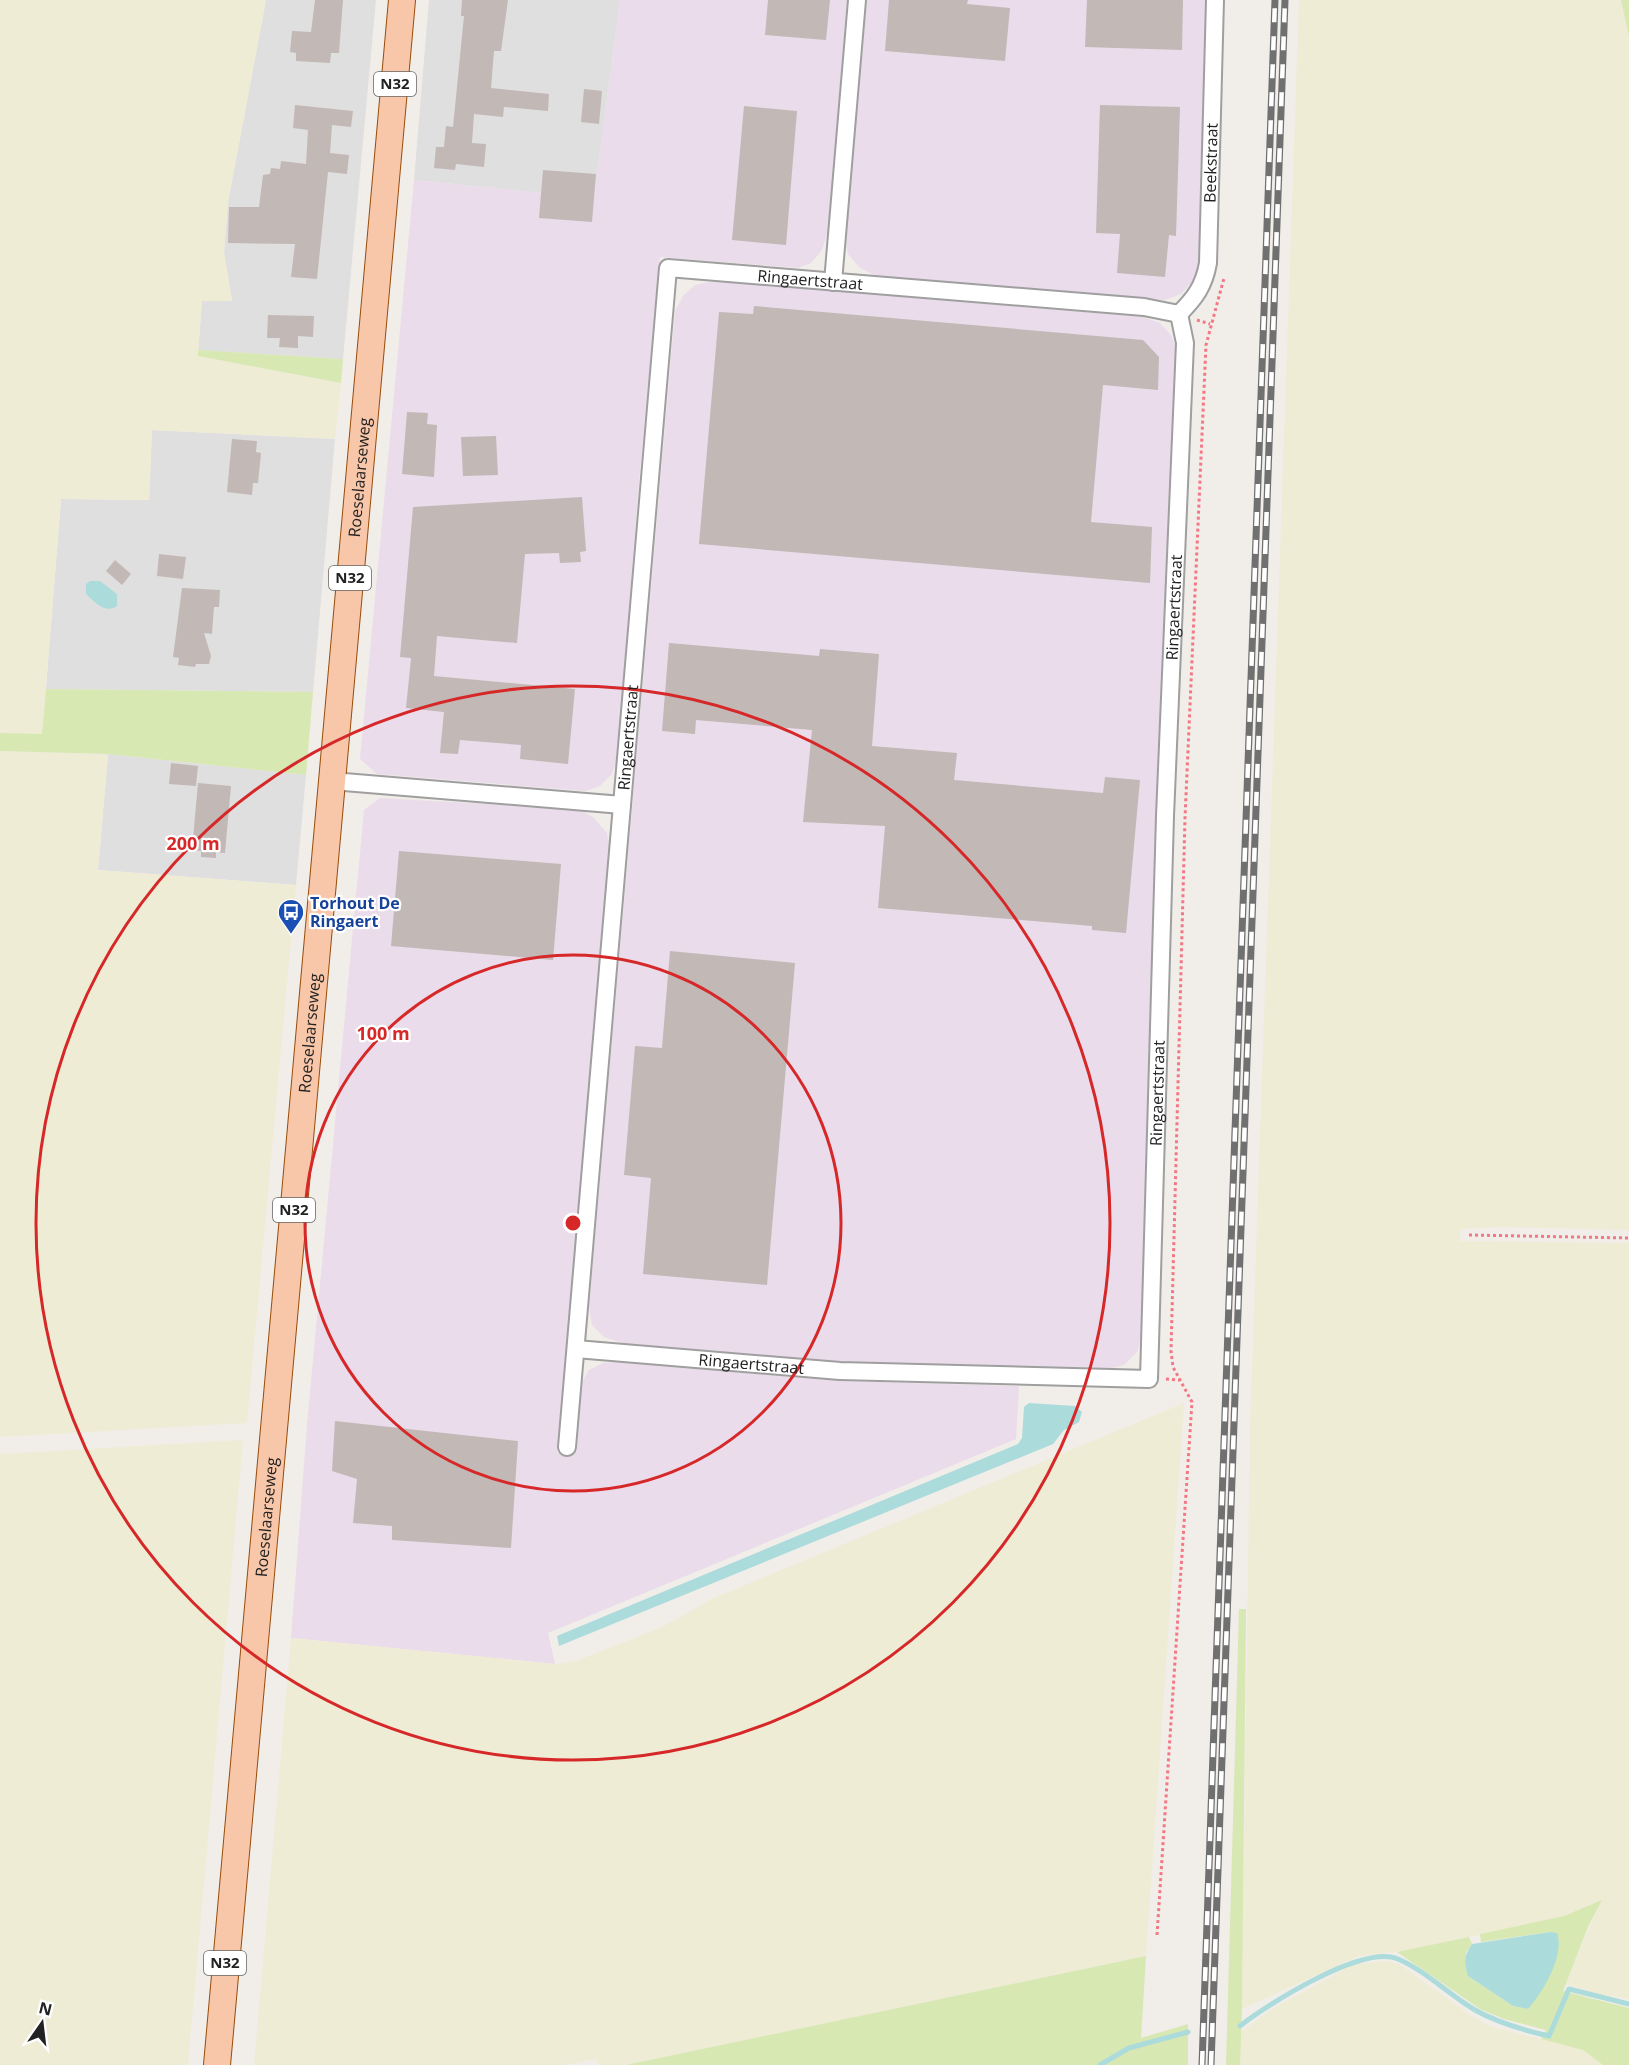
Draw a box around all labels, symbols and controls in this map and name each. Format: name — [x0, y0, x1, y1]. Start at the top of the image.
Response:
road number: N32 — [374, 72, 416, 96]
street label: Beekstraat — [1199, 122, 1223, 203]
street label: Ringaertstraat — [757, 264, 864, 295]
street label: Roeselaarseweg — [343, 416, 376, 538]
street label: Ringaertstraat — [1161, 554, 1187, 661]
road number: N32 — [329, 566, 371, 590]
street label: Ringaertstraat — [612, 684, 643, 791]
text: 200 m — [166, 831, 220, 855]
place label: Torhout De Ringaert — [310, 892, 400, 932]
bus stop icon: Torhout De Ringaert — [276, 897, 306, 935]
street label: Roeselaarseweg — [293, 972, 326, 1094]
text: 100 m — [356, 1021, 410, 1045]
street label: Ringaertstraat — [1145, 1040, 1170, 1146]
road number: N32 — [273, 1198, 315, 1222]
centre of rings — [563, 1213, 583, 1233]
street label: Ringaertstraat — [698, 1348, 805, 1379]
street label: Roeselaarseweg — [250, 1456, 282, 1578]
road number: N32 — [204, 1951, 246, 1975]
north arrow — [12, 1993, 72, 2053]
text: N — [37, 1996, 55, 2021]

